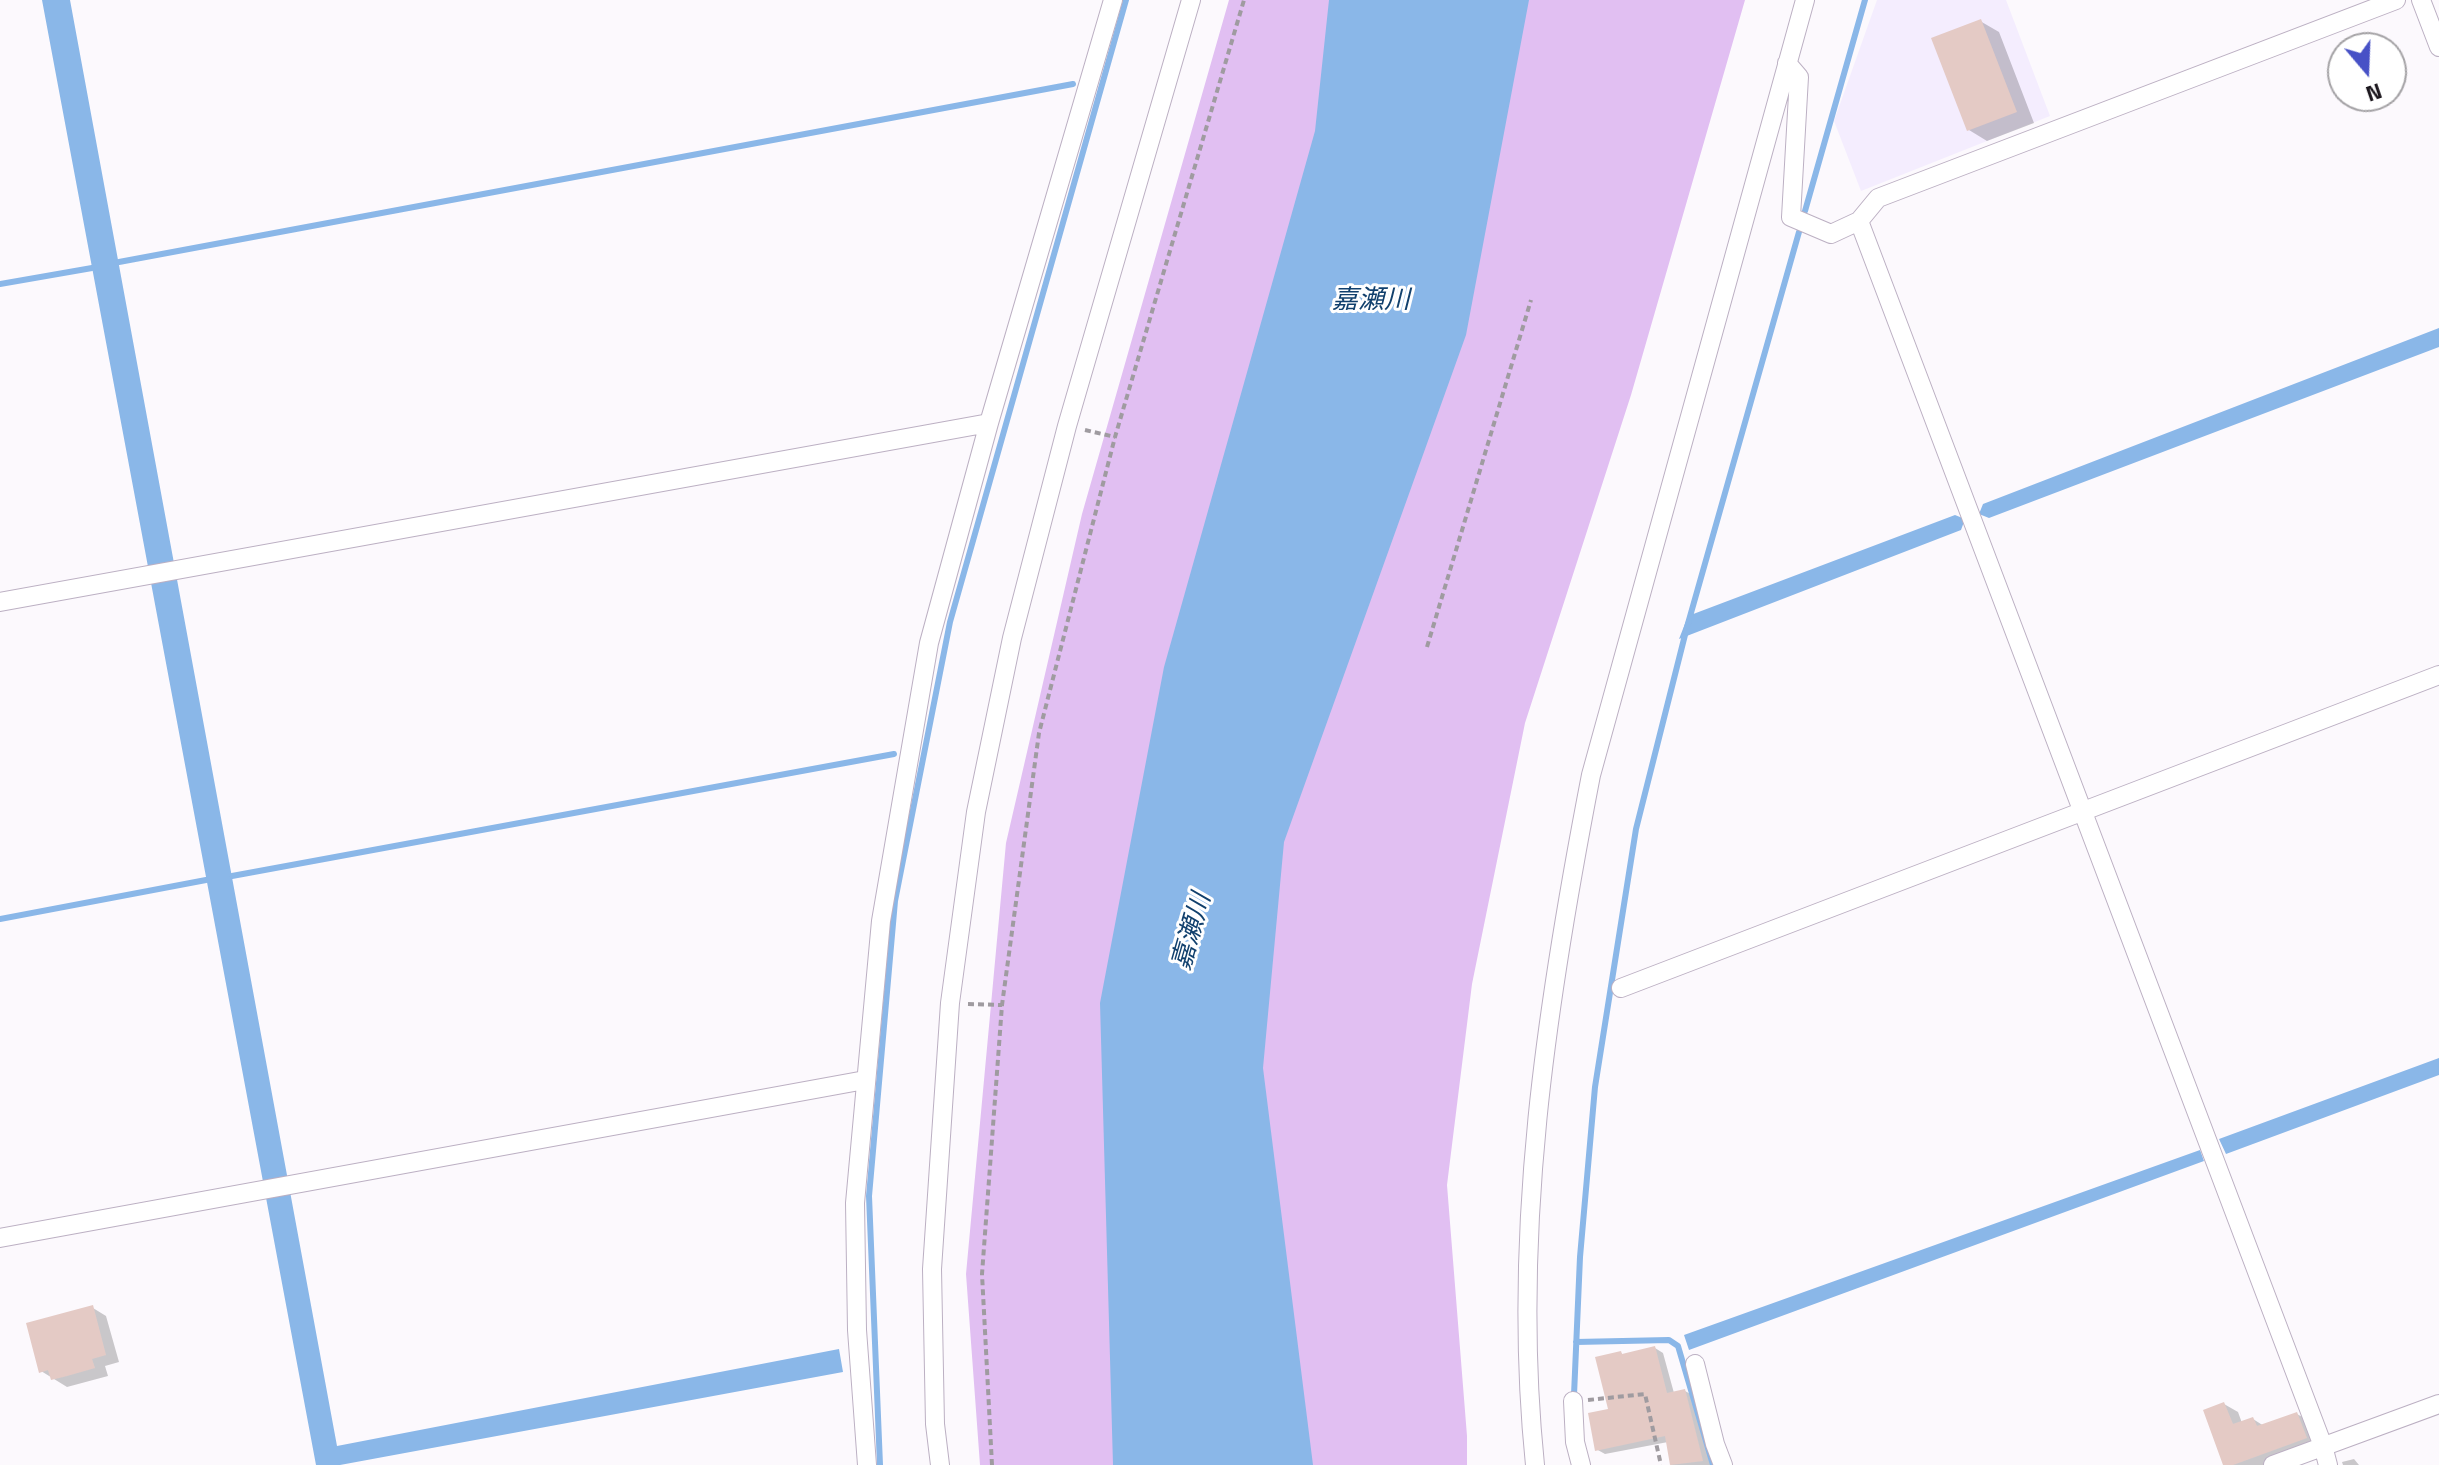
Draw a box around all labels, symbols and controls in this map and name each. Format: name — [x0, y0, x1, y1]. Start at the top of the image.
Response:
north arrow — [2327, 32, 2407, 112]
text: N — [2361, 74, 2387, 111]
water label: 嘉瀬川 — [1332, 286, 1410, 318]
water label: 嘉瀬川 — [1167, 890, 1219, 974]

